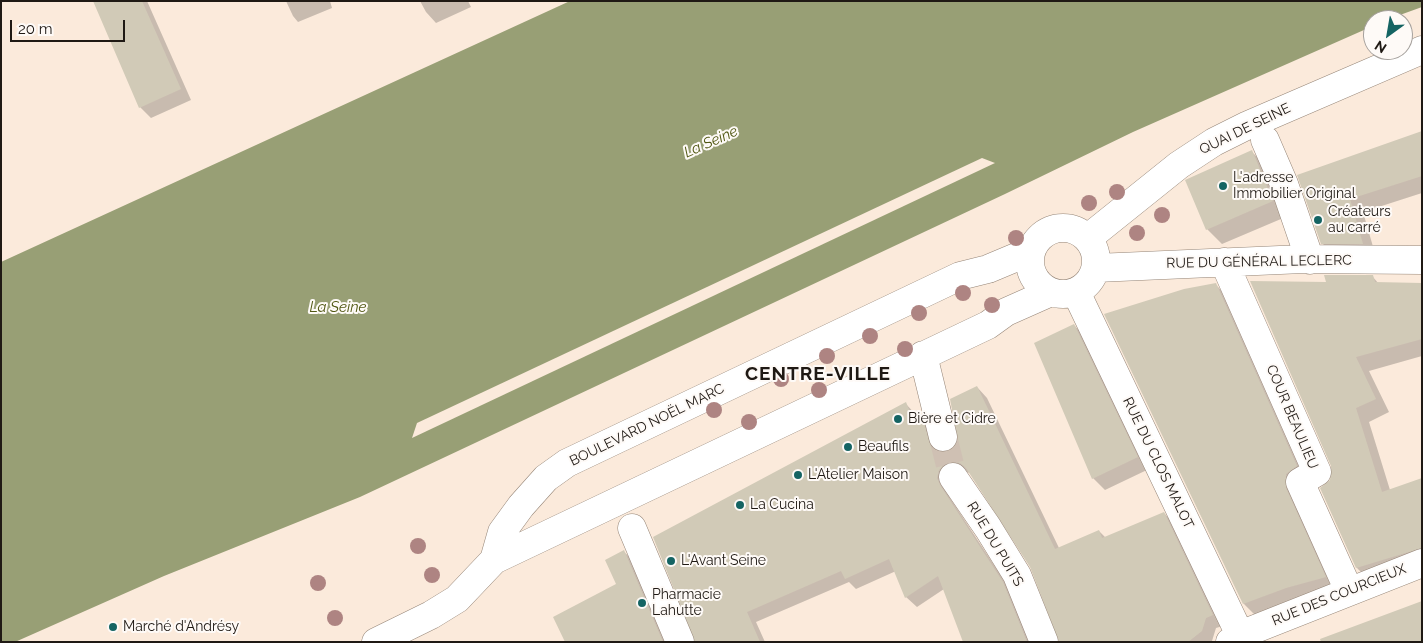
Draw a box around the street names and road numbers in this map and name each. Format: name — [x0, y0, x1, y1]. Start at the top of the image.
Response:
street label: QUAI DE SEINE — [1197, 100, 1293, 158]
street label: RUE DU GÉNÉRAL LECLERC — [1166, 252, 1352, 272]
street label: COUR BEAULIEU — [1262, 362, 1322, 472]
street label: BOULEVARD NOËL MARC — [567, 380, 727, 470]
street label: RUE DU CLOS MALOT — [1119, 395, 1197, 531]
street label: RUE DU PUITS — [963, 499, 1027, 589]
street label: RUE DES COURCIEUX — [1270, 560, 1408, 630]

